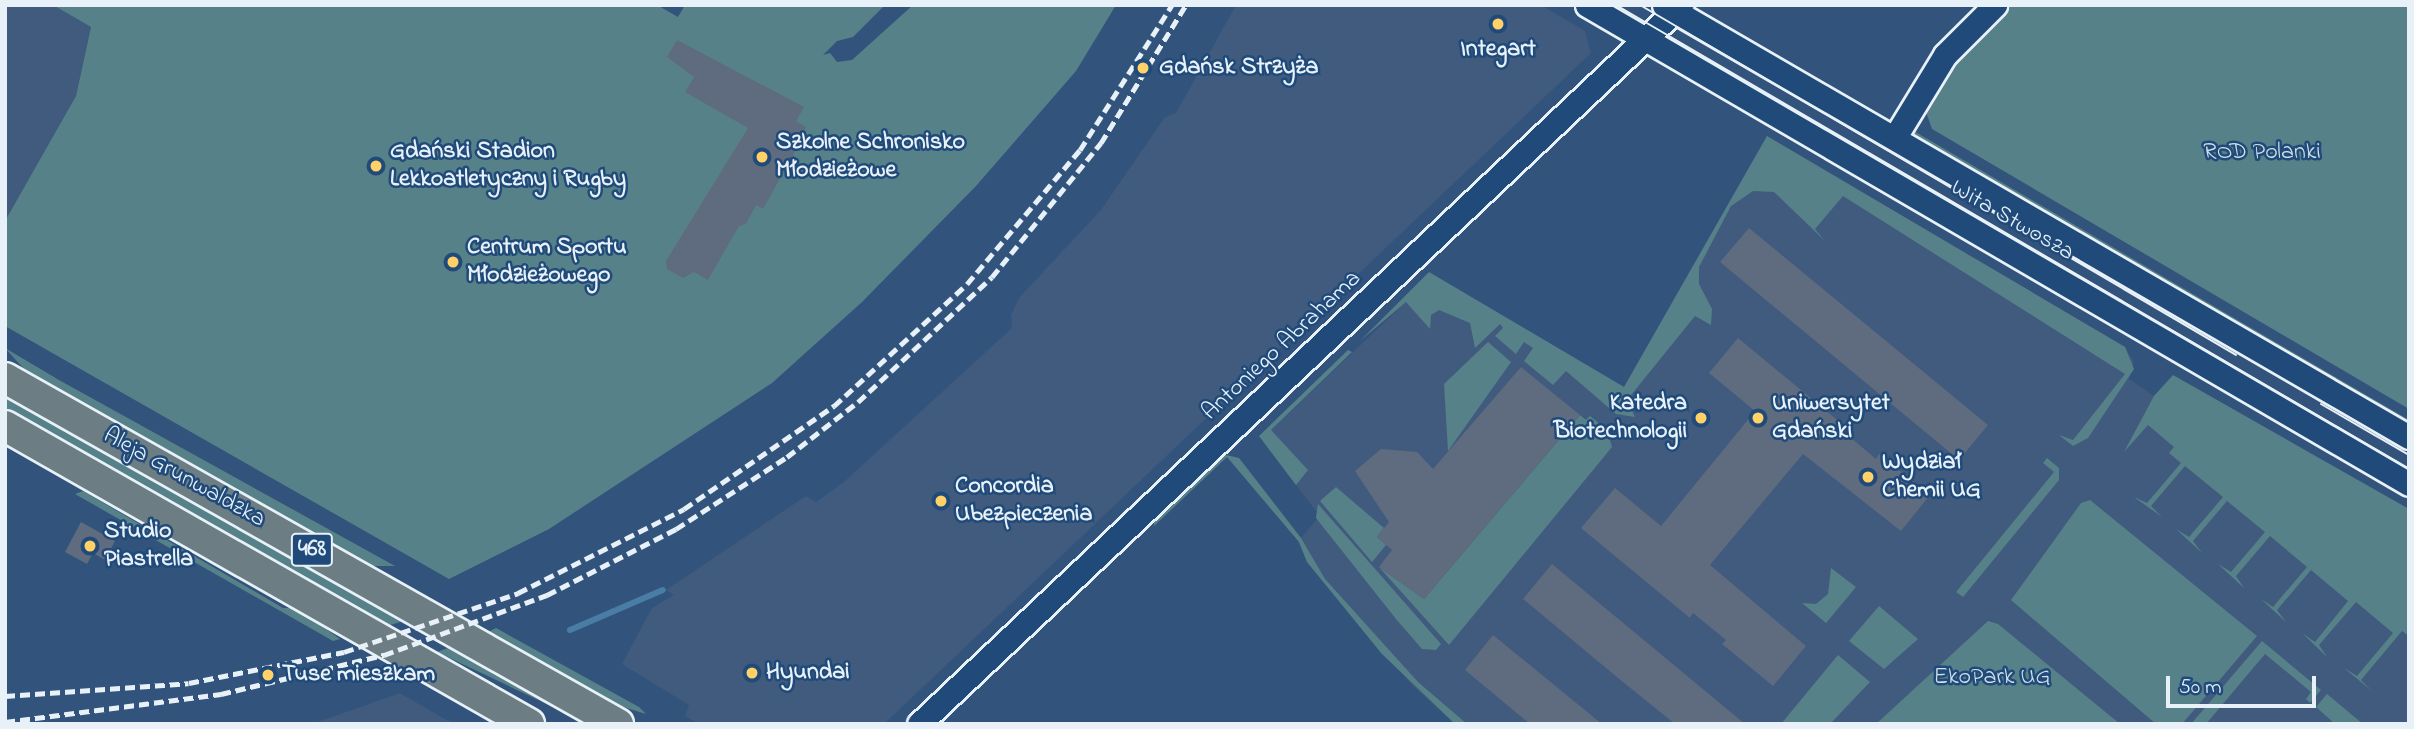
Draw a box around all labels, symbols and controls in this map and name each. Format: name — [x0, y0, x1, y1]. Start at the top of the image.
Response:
marker: Integart — [1490, 16, 1506, 32]
place label: Integart — [1460, 36, 1536, 64]
place label: Gdańsk Strzyża — [1159, 54, 1318, 82]
marker: Gdańsk Strzyża — [1133, 58, 1153, 78]
place label: Szkolne Schronisko Młodzieżowe — [776, 129, 965, 185]
place label: Gdański Stadion Lekkoatletyczny i Rugby — [390, 138, 626, 194]
park label: ROD Polanki — [2203, 139, 2321, 167]
marker: Szkolne Schronisko Młodzieżowe — [754, 149, 770, 165]
marker: Gdański Stadion Lekkoatletyczny i Rugby — [368, 158, 384, 174]
street label: Wita Stwosza — [1945, 174, 2079, 268]
place label: Centrum Sportu Młodzieżowego — [467, 234, 627, 290]
marker: Centrum Sportu Młodzieżowego — [445, 254, 461, 270]
street label: Antoniego Abrahama — [1196, 265, 1368, 427]
place label: Katedra Biotechnologii — [1554, 390, 1687, 446]
place label: Uniwersytet Gdański — [1772, 390, 1890, 446]
marker: Katedra Biotechnologii — [1693, 410, 1709, 426]
marker: Uniwersytet Gdański — [1750, 410, 1766, 426]
street label: Aleja Grunwaldzka — [98, 422, 270, 534]
place label: Wydział Chemii UG — [1882, 449, 1981, 505]
marker: Wydział Chemii UG — [1860, 469, 1876, 485]
place label: Concordia Ubezpieczenia — [955, 473, 1092, 529]
marker: Concordia Ubezpieczenia — [933, 493, 949, 509]
place label: Studio Piastrella — [104, 518, 193, 574]
road number: 468 — [289, 530, 335, 570]
marker: Studio Piastrella — [82, 538, 98, 554]
place label: Hyundai — [766, 659, 850, 687]
place label: Tuse mieszkam — [282, 661, 435, 689]
scale bar — [2169, 662, 2320, 706]
park label: EkoPark UG — [1933, 664, 2051, 692]
marker: Hyundai — [744, 665, 760, 681]
marker: Tuse mieszkam — [260, 667, 276, 683]
text: 50 m — [2179, 673, 2222, 703]

